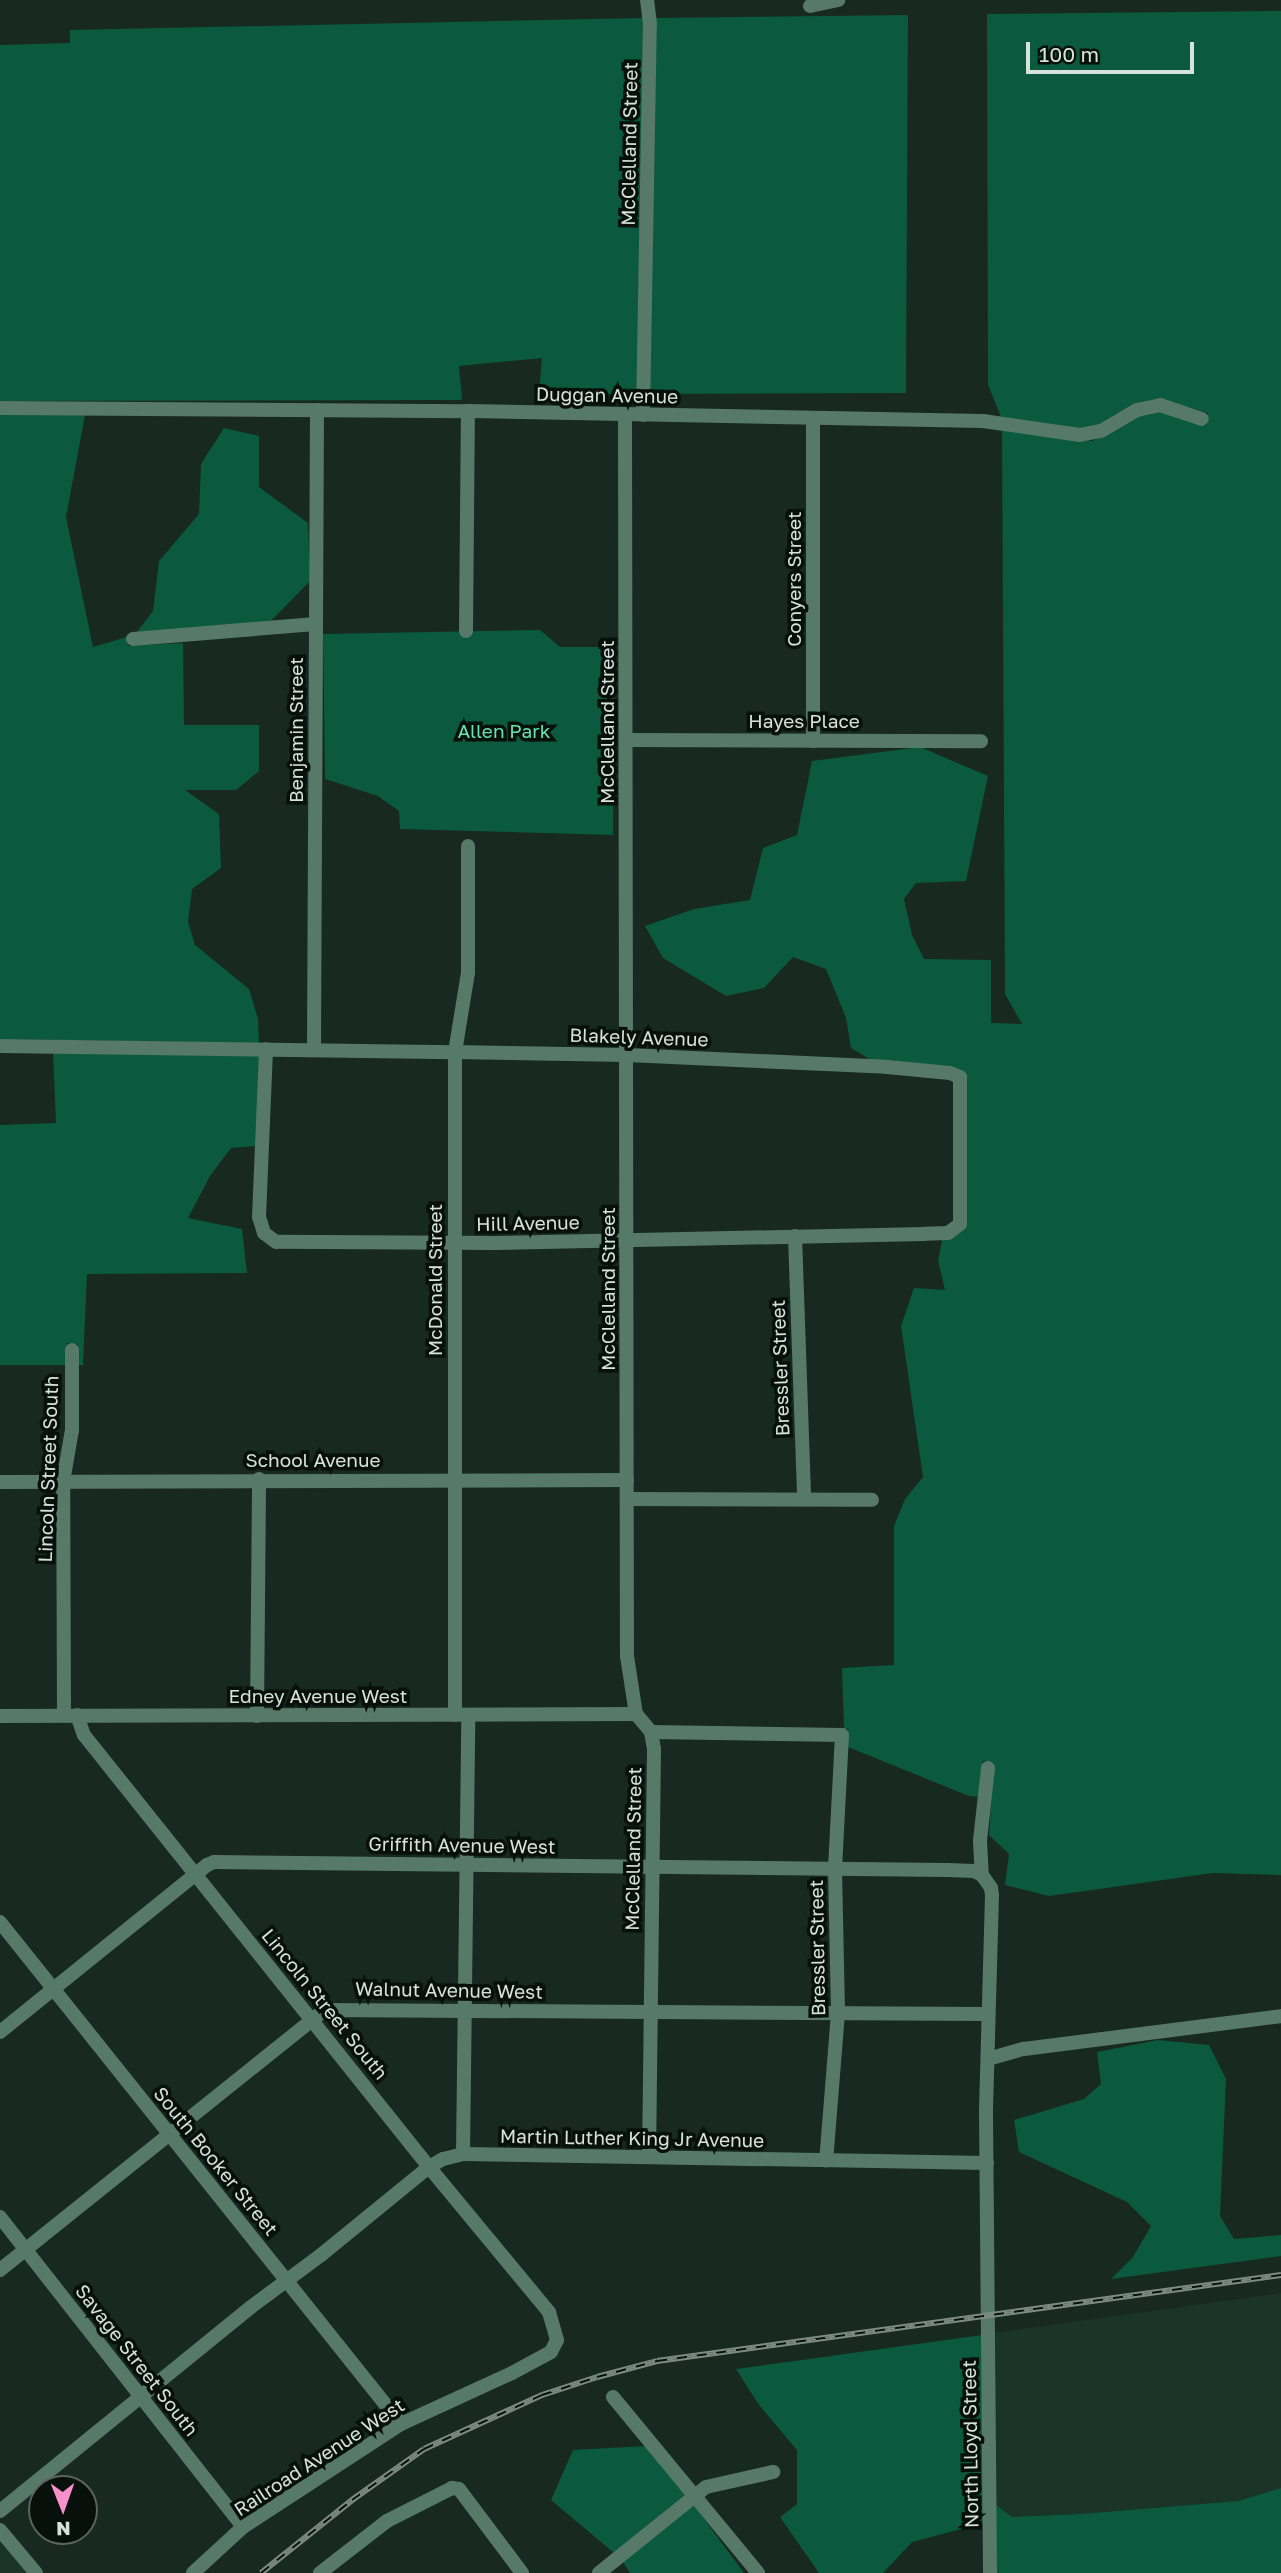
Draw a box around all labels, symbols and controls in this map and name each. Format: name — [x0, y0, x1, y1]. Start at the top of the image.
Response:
scale bar — [1029, 28, 1197, 72]
text: 100 m — [1039, 41, 1099, 67]
street label: McClelland Street — [616, 62, 642, 226]
street label: Duggan Avenue — [536, 382, 678, 408]
street label: Conyers Street — [783, 511, 805, 647]
street label: McClelland Street — [596, 640, 618, 804]
street label: Benjamin Street — [285, 657, 307, 803]
street label: Hayes Place — [748, 710, 860, 732]
park label: Allen Park — [458, 720, 550, 742]
street label: Blakely Avenue — [569, 1023, 709, 1051]
street label: McDonald Street — [424, 1204, 446, 1356]
street label: McClelland Street — [597, 1207, 619, 1371]
street label: Hill Avenue — [476, 1211, 580, 1235]
street label: Bressler Street — [766, 1299, 794, 1437]
street label: Lincoln Street South — [33, 1375, 63, 1563]
street label: School Avenue — [246, 1449, 380, 1471]
street label: Edney Avenue West — [229, 1685, 407, 1707]
street label: McClelland Street — [620, 1767, 646, 1931]
street label: Griffith Avenue West — [368, 1832, 556, 1858]
street label: Bressler Street — [804, 1880, 830, 2016]
street label: Lincoln Street South — [257, 1924, 393, 2084]
street label: Walnut Avenue West — [355, 1977, 543, 2003]
street label: South Booker Street — [149, 2082, 283, 2240]
street label: Martin Luther King Jr Avenue — [500, 2124, 764, 2152]
street label: Savage Street South — [71, 2280, 203, 2440]
street label: North Lloyd Street — [957, 2360, 983, 2528]
street label: Railroad Avenue West — [230, 2393, 408, 2521]
north arrow — [28, 2475, 98, 2545]
text: N — [56, 2518, 71, 2541]

